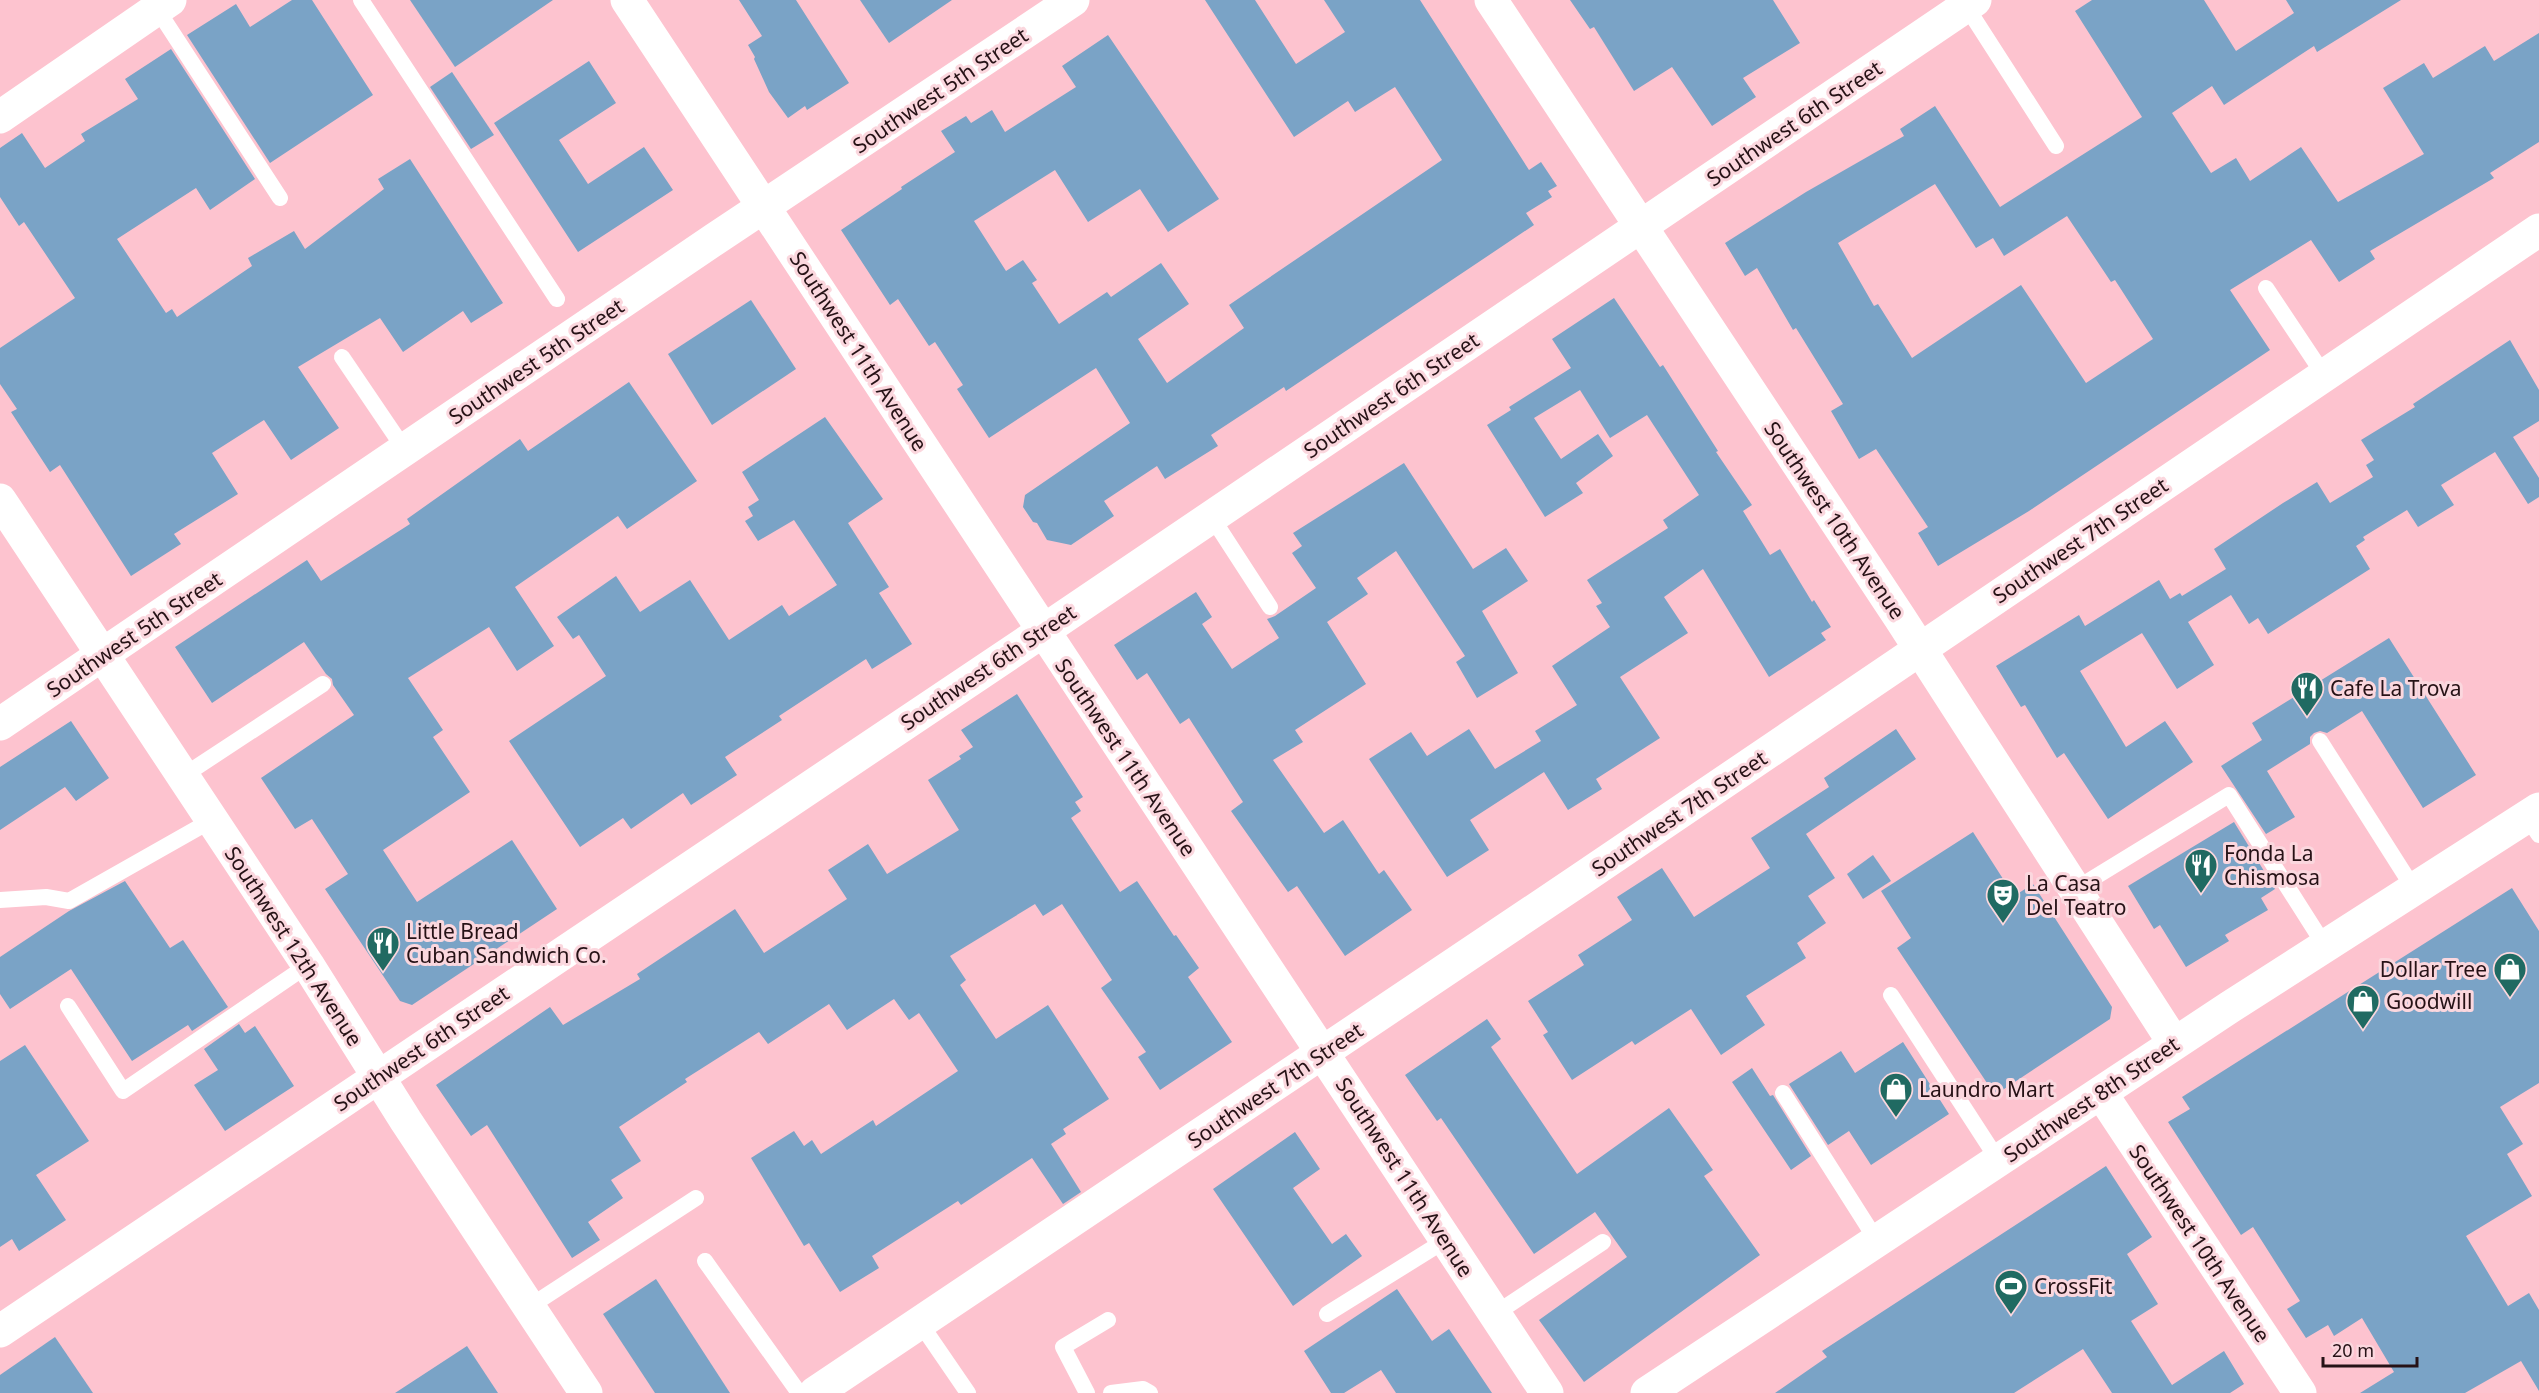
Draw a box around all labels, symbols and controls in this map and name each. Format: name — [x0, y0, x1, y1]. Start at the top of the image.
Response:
street label: Southwest 5th Street — [847, 21, 1034, 159]
street label: Southwest 6th Street — [1701, 54, 1888, 192]
street label: Southwest 11th Avenue — [784, 246, 934, 456]
street label: Southwest 5th Street — [443, 292, 630, 430]
street label: Southwest 6th Street — [1298, 326, 1485, 464]
street label: Southwest 10th Avenue — [1758, 416, 1912, 624]
street label: Southwest 7th Street — [1987, 471, 2174, 609]
street label: Southwest 5th Street — [41, 565, 228, 703]
street label: Southwest 6th Street — [895, 598, 1082, 736]
street label: Southwest 11th Avenue — [1049, 653, 1203, 861]
restaurant icon: Cafe La Trova — [2289, 670, 2325, 717]
place label: Cafe La Trova — [2330, 674, 2461, 702]
street label: Southwest 7th Street — [1586, 744, 1773, 882]
place label: Fonda La Chismosa — [2224, 839, 2320, 891]
street label: Southwest 12th Avenue — [219, 841, 369, 1051]
restaurant icon: Fonda La Chismosa — [2183, 847, 2219, 894]
place label: La Casa Del Teatro — [2026, 869, 2126, 921]
theatre icon: La Casa Del Teatro — [1985, 877, 2021, 924]
place label: Little Bread Cuban Sandwich Co. — [406, 917, 607, 969]
restaurant icon: Little Bread Cuban Sandwich Co. — [365, 925, 401, 972]
shop icon: Dollar Tree — [2492, 951, 2528, 998]
place label: Dollar Tree — [2380, 955, 2487, 983]
street label: Southwest 6th Street — [328, 979, 515, 1117]
shop icon: Goodwill — [2345, 983, 2381, 1030]
place label: Goodwill — [2386, 987, 2472, 1015]
street label: Southwest 7th Street — [1182, 1016, 1369, 1154]
street label: Southwest 8th Street — [1998, 1030, 2185, 1168]
shop icon: Laundro Mart — [1878, 1071, 1914, 1118]
street label: Southwest 11th Avenue — [1330, 1072, 1480, 1282]
place label: Laundro Mart — [1919, 1075, 2055, 1103]
street label: Southwest 10th Avenue — [2123, 1139, 2277, 1347]
sports icon: CrossFit — [1993, 1268, 2029, 1315]
place label: CrossFit — [2034, 1272, 2113, 1300]
scale bar — [2323, 1330, 2418, 1368]
text: 20 m — [2332, 1338, 2374, 1362]

